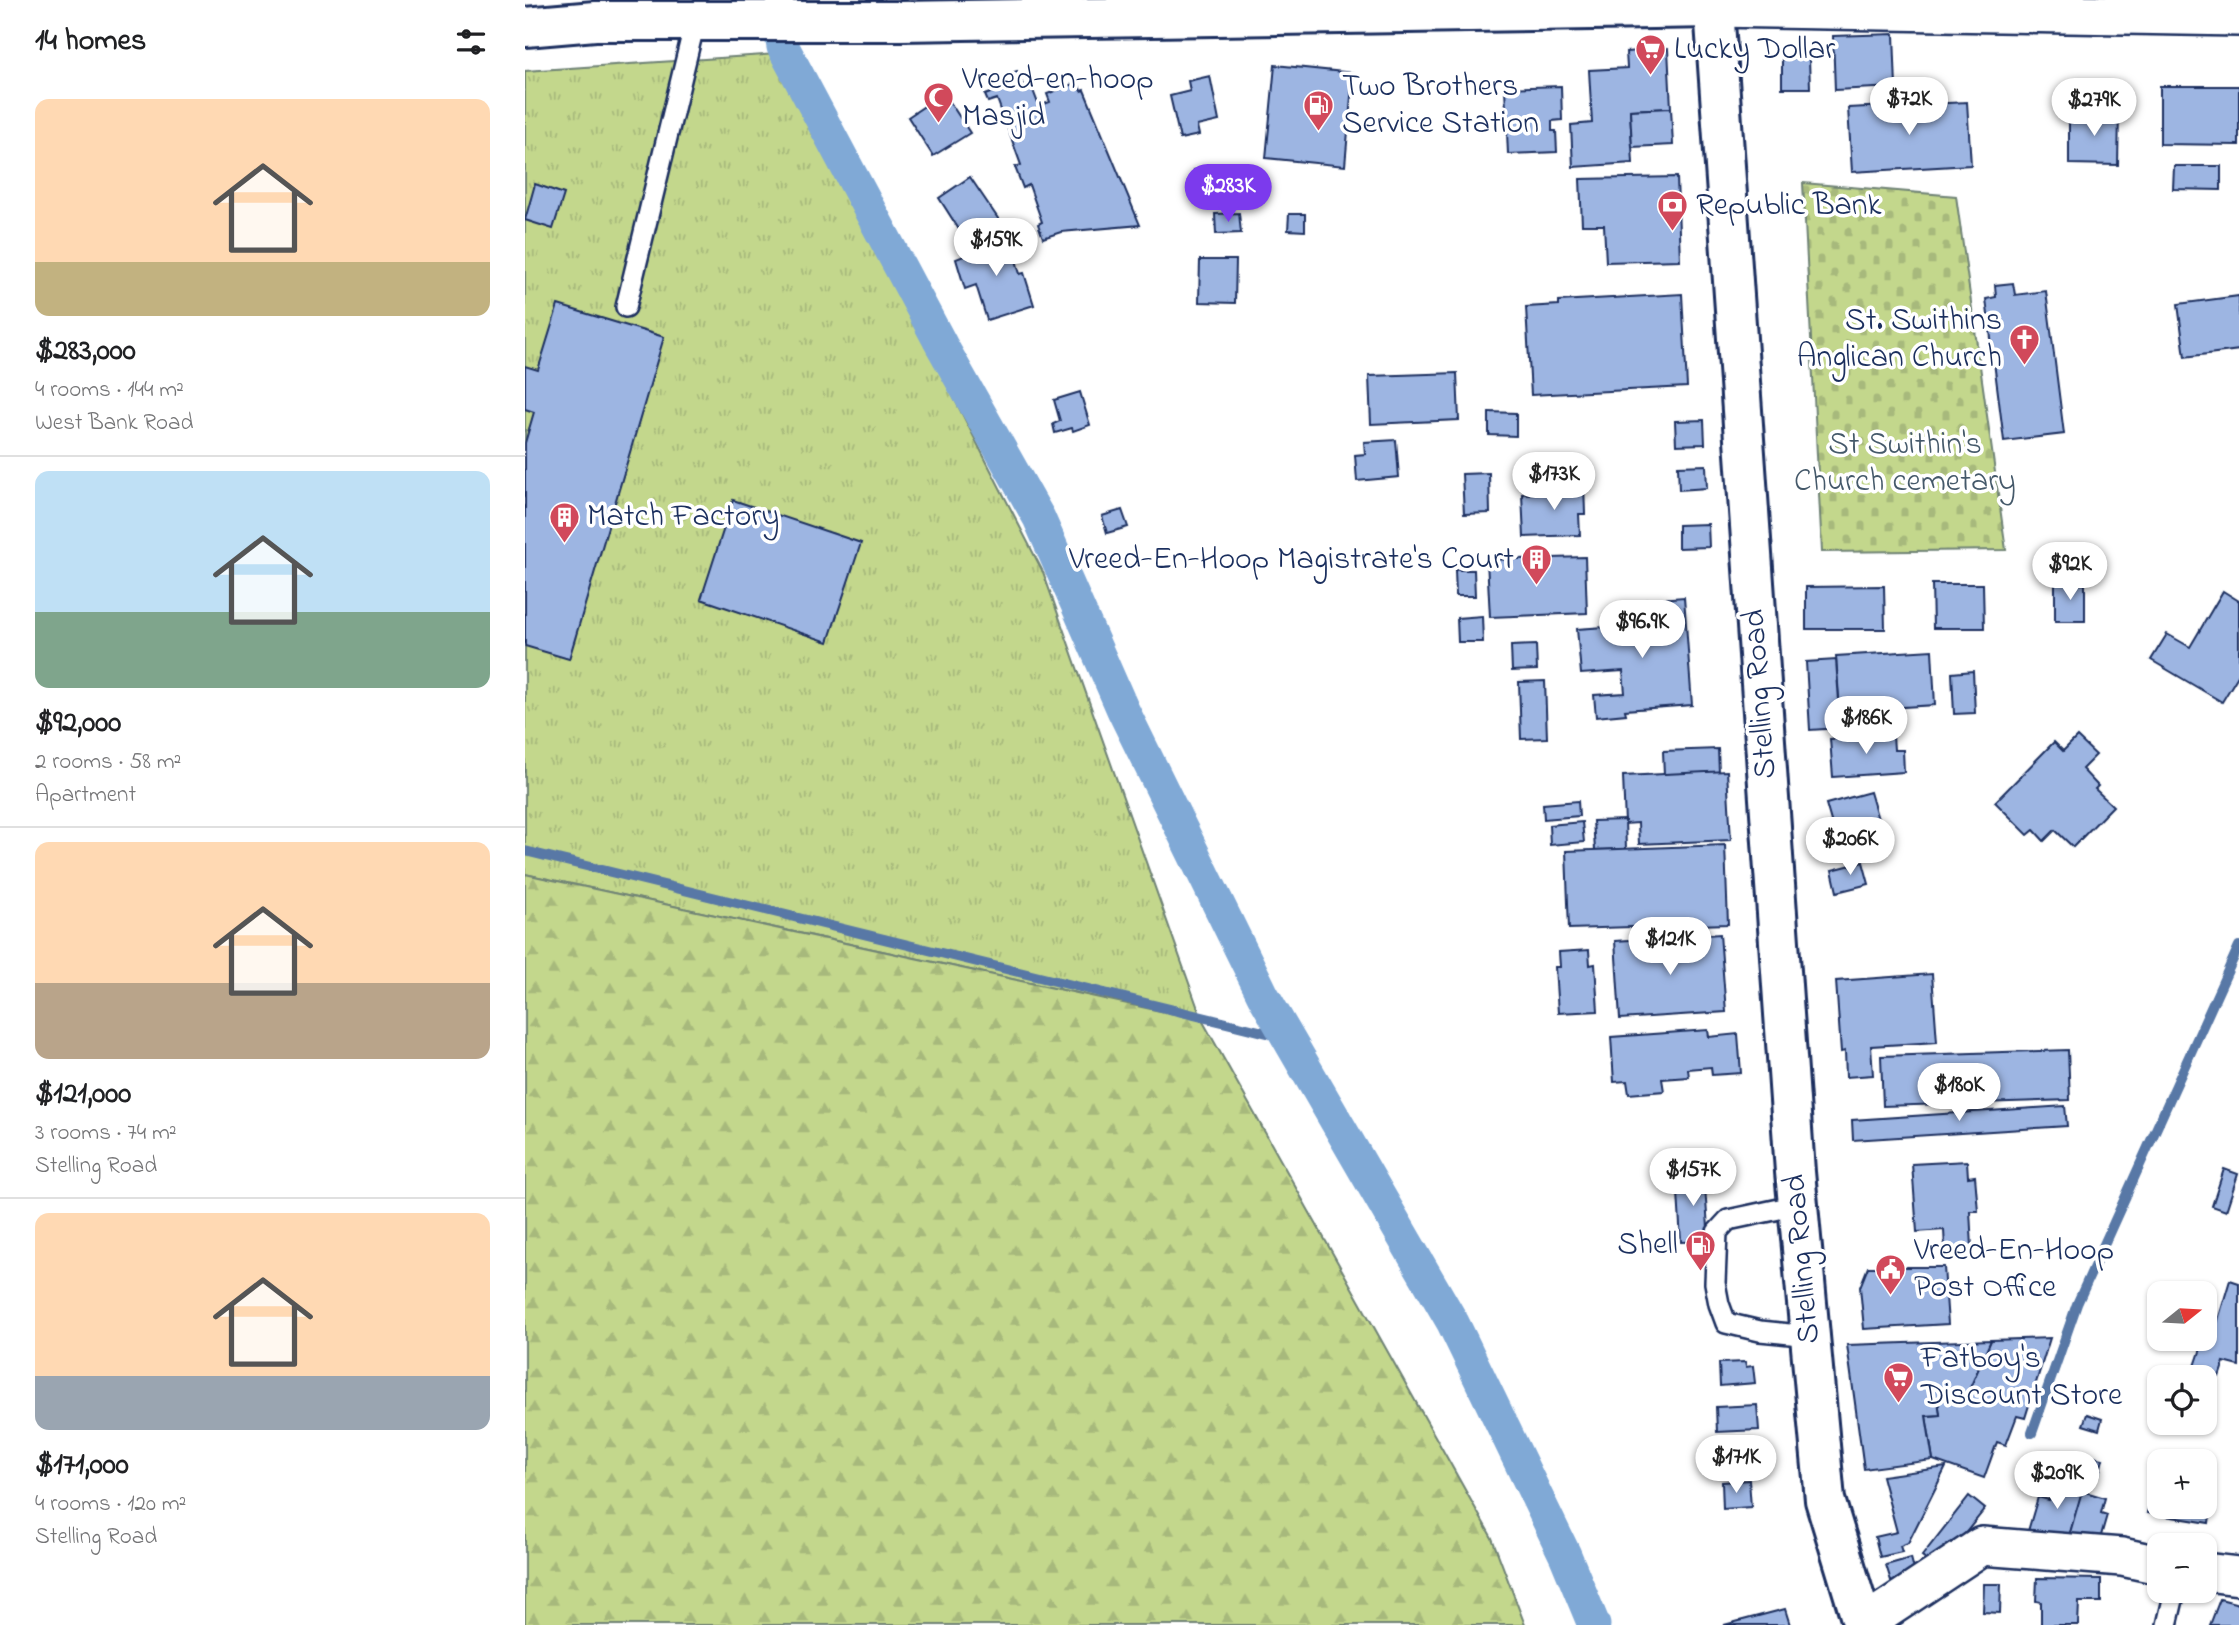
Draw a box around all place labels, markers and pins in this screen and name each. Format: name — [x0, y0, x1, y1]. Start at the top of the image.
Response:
place label: Lucky Dollar — [1674, 27, 1835, 74]
supermarket icon: Lucky Dollar — [1634, 33, 1668, 77]
place label: Vreed-en-hoop Masjid — [961, 57, 1154, 141]
place label: Two Brothers Service Station — [1342, 64, 1539, 148]
pin: $72K — [1868, 78, 1950, 137]
pin: $279K — [2045, 78, 2143, 138]
mosque icon: Vreed-en-hoop Masjid — [922, 81, 956, 125]
fuel station icon: Two Brothers Service Station — [1302, 88, 1336, 132]
pin: $283K — [1179, 164, 1277, 224]
place label: Republic Bank — [1696, 183, 1883, 230]
bank icon: Republic Bank — [1656, 189, 1690, 233]
pin: $159K — [947, 218, 1045, 278]
place label: St. Swithins Anglican Church — [1797, 298, 2002, 382]
church icon: St. Swithins Anglican Church — [2008, 322, 2042, 366]
pin: $173K — [1505, 452, 1603, 512]
place label: Match Factory — [587, 494, 779, 541]
building icon: Match Factory — [547, 500, 581, 544]
place label: Vreed-En-Hoop Magistrate's Court — [1068, 537, 1514, 584]
pin: $92K — [2029, 542, 2111, 602]
building icon: Vreed-En-Hoop Magistrate's Court — [1520, 543, 1554, 587]
pin: $96.9K — [1585, 600, 1699, 660]
pin: $186K — [1817, 696, 1915, 756]
pin: $206K — [1801, 818, 1899, 877]
pin: $121K — [1621, 918, 1719, 977]
pin: $180K — [1910, 1064, 2008, 1123]
pin: $157K — [1644, 1148, 1742, 1208]
place label: Shell — [1617, 1222, 1678, 1269]
fuel station icon: Shell — [1684, 1228, 1718, 1272]
place label: Vreed-En-Hoop Post Office — [1913, 1228, 2114, 1312]
public building icon: Vreed-En-Hoop Post Office — [1874, 1252, 1908, 1296]
place label: Fatboy's Discount Store — [1920, 1336, 2123, 1420]
supermarket icon: Fatboy's Discount Store — [1881, 1360, 1915, 1404]
pin: $171K — [1687, 1436, 1785, 1495]
pin: $209K — [2008, 1452, 2106, 1511]

